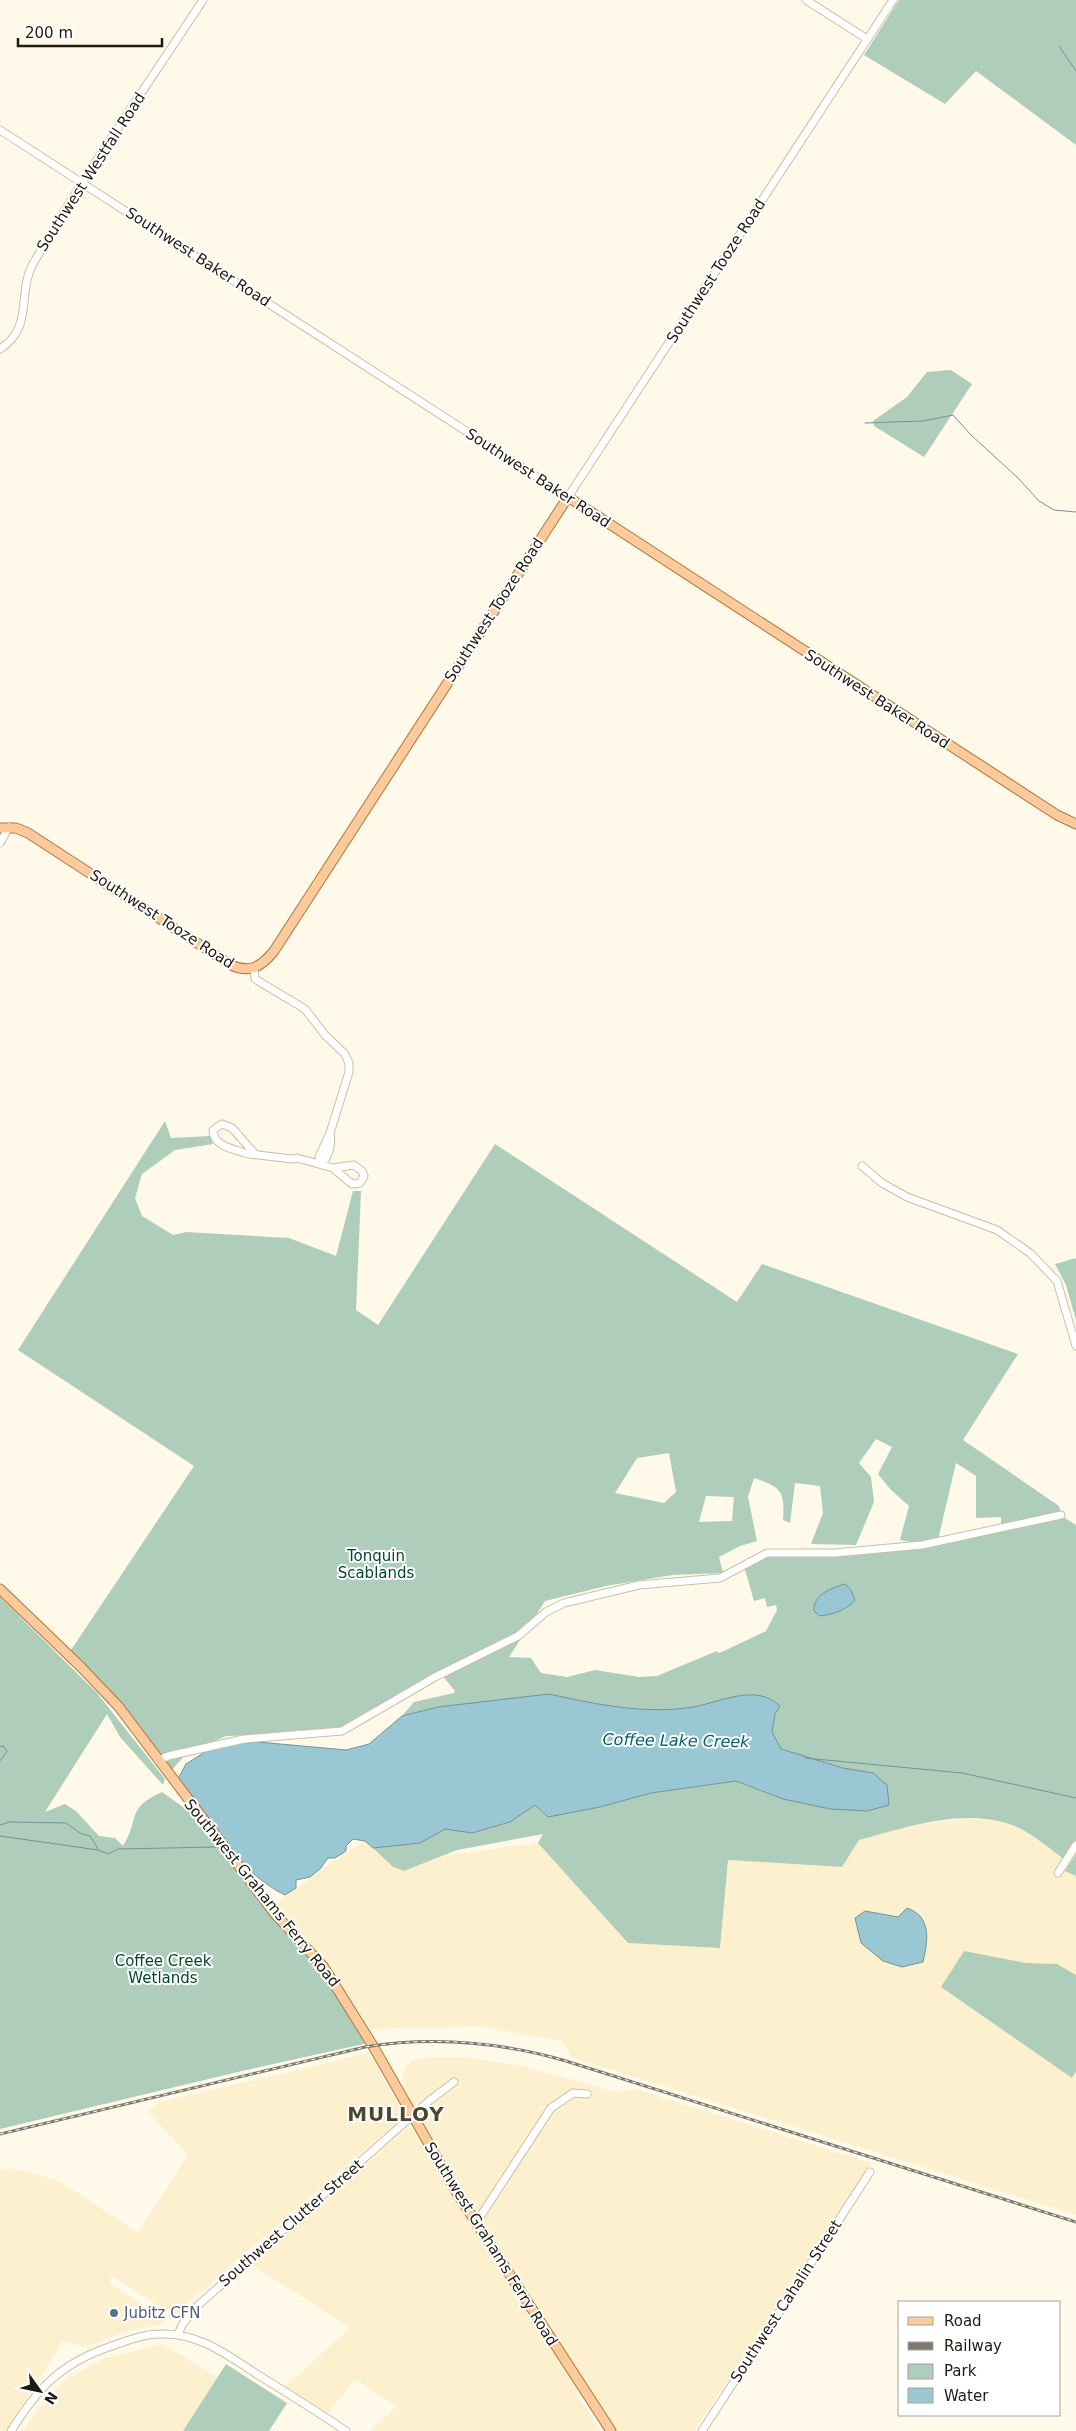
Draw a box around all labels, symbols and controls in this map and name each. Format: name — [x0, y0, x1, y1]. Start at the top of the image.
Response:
scale bar — [18, 15, 161, 47]
text: 200 m — [25, 24, 73, 42]
street label: Southwest Westfall Road — [33, 89, 149, 255]
street label: Southwest Tooze Road — [663, 196, 769, 346]
street label: Southwest Baker Road — [122, 203, 274, 311]
street label: Southwest Baker Road — [462, 424, 614, 532]
street label: Southwest Tooze Road — [441, 535, 547, 685]
street label: Southwest Baker Road — [801, 645, 953, 753]
street label: Southwest Tooze Road — [87, 866, 237, 972]
park label: Tonquin Scablands — [338, 1547, 415, 1582]
water label: Coffee Lake Creek — [602, 1730, 750, 1751]
street label: Southwest Grahams Ferry Road — [180, 1795, 344, 1991]
park label: Coffee Creek Wetlands — [115, 1952, 212, 1987]
district label: MULLOY — [347, 2102, 445, 2126]
street label: Southwest Grahams Ferry Road — [421, 2139, 561, 2349]
street label: Southwest Clutter Street — [215, 2155, 367, 2291]
street label: Southwest Cahalin Street — [727, 2216, 845, 2386]
legend — [898, 2301, 1061, 2416]
place label: Jubitz CFN — [123, 2304, 200, 2322]
marker: Jubitz CFN — [108, 2307, 120, 2319]
text: Road — [944, 2312, 982, 2330]
text: Railway — [944, 2337, 1002, 2355]
text: Park — [944, 2362, 977, 2380]
north arrow — [15, 2366, 65, 2416]
text: Water — [944, 2387, 989, 2405]
text: N — [41, 2389, 61, 2407]

